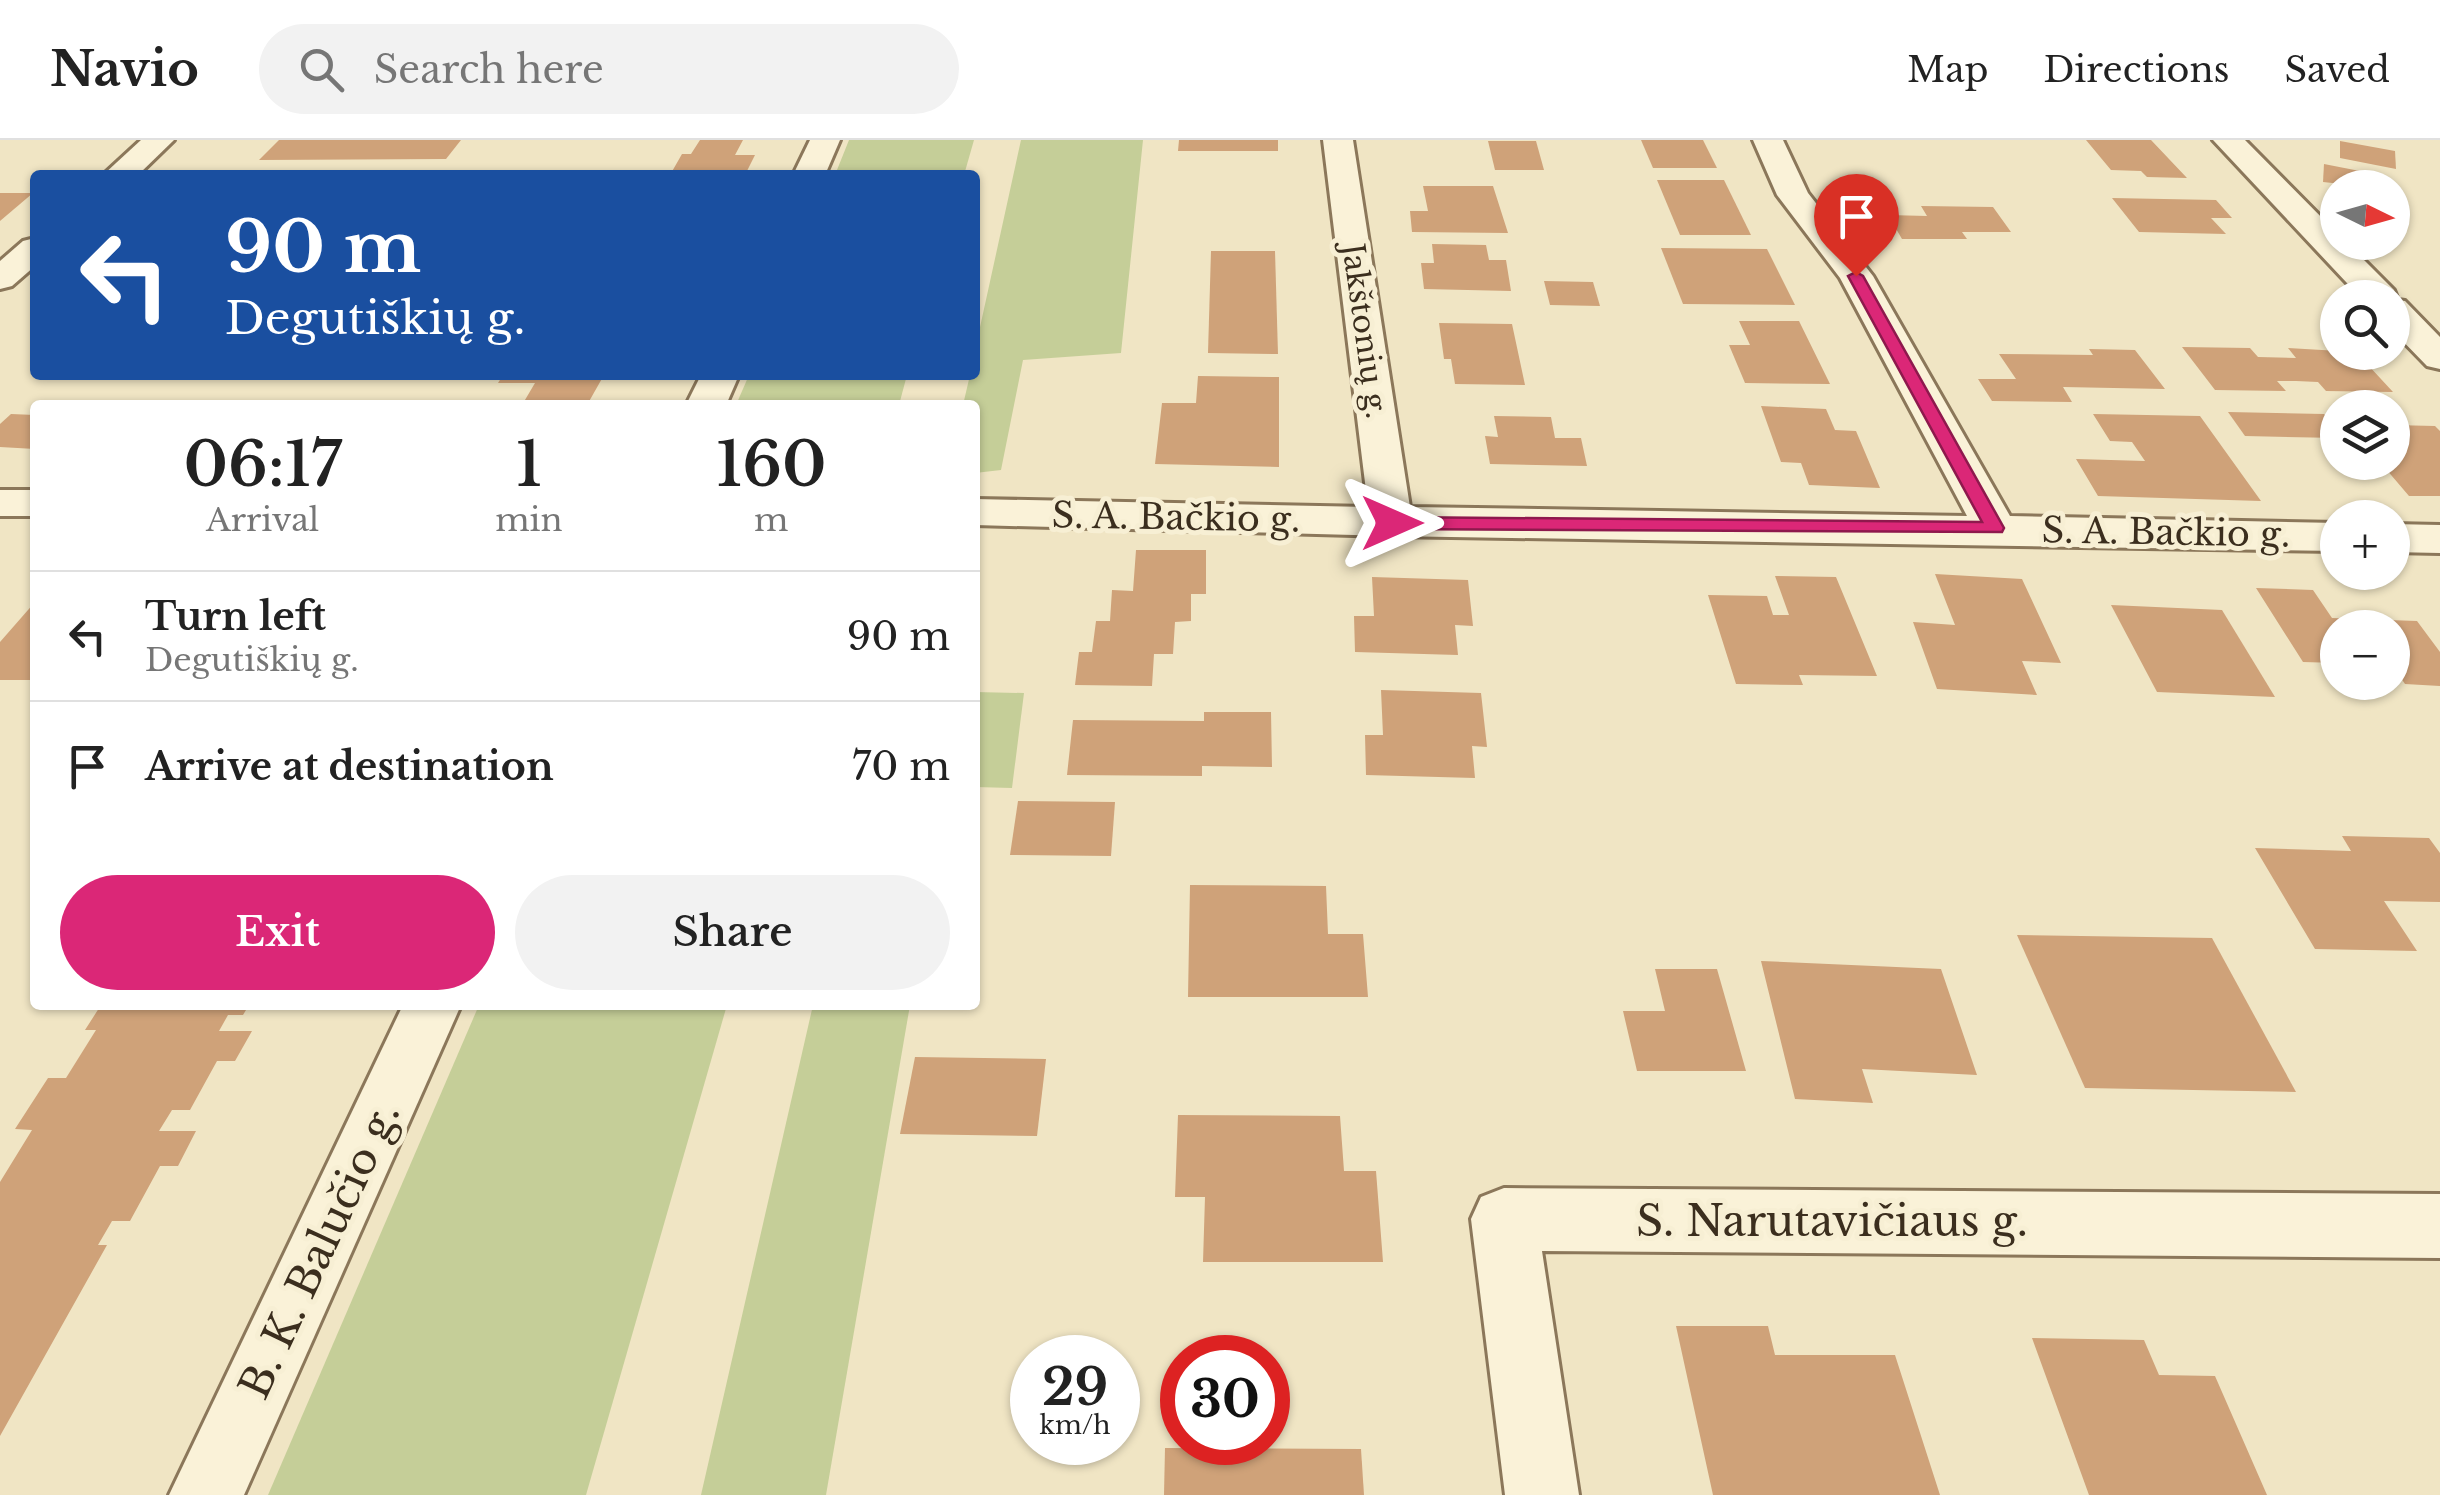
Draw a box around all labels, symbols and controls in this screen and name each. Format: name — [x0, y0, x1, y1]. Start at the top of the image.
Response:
search box — [259, 24, 959, 114]
text: Navio — [50, 39, 199, 99]
icon: search — [294, 42, 349, 97]
text: Search here — [374, 46, 604, 93]
text: Map — [1907, 48, 1988, 91]
text: Directions — [2043, 48, 2229, 91]
text: Saved — [2284, 48, 2390, 91]
north arrow — [2320, 170, 2410, 260]
map controls — [2320, 170, 2410, 700]
pin — [1814, 174, 1899, 277]
icon: arrive — [1829, 189, 1884, 244]
text: 90 m — [225, 204, 421, 291]
icon: left — [60, 210, 190, 340]
street label: Jakštonių g. — [1334, 237, 1396, 421]
button: search — [2320, 280, 2410, 370]
text: Degutiškių g. — [225, 290, 525, 346]
button: layers — [2320, 390, 2410, 480]
text: 06:17 — [183, 428, 342, 502]
text: 1 — [516, 428, 542, 502]
text: 160 — [716, 428, 827, 502]
position arrow — [1340, 471, 1444, 575]
street label: S. A. Bačkio g. — [1051, 493, 1301, 541]
text: Arrival — [206, 500, 319, 540]
text: min — [495, 500, 563, 540]
text: m — [754, 500, 788, 540]
button: + — [2320, 500, 2410, 590]
street label: S. A. Bačkio g. — [2041, 508, 2291, 556]
text: Turn left — [145, 593, 326, 640]
icon: left — [60, 609, 115, 664]
button: − — [2320, 610, 2410, 700]
text: 90 m — [847, 613, 950, 660]
text: Degutiškių g. — [145, 640, 359, 680]
icon: arrive — [60, 739, 115, 794]
text: Arrive at destination — [145, 743, 554, 790]
text: 70 m — [852, 743, 950, 790]
button: Exit — [60, 875, 495, 990]
button: Share — [515, 875, 950, 990]
street label: B. K. Balučio g. — [228, 1093, 410, 1407]
street label: S. Narutavičiaus g. — [1636, 1195, 2028, 1247]
speed limit sign: 30 — [1160, 1335, 1290, 1465]
text: 29 — [1042, 1356, 1108, 1419]
text: km/h — [1040, 1410, 1110, 1441]

